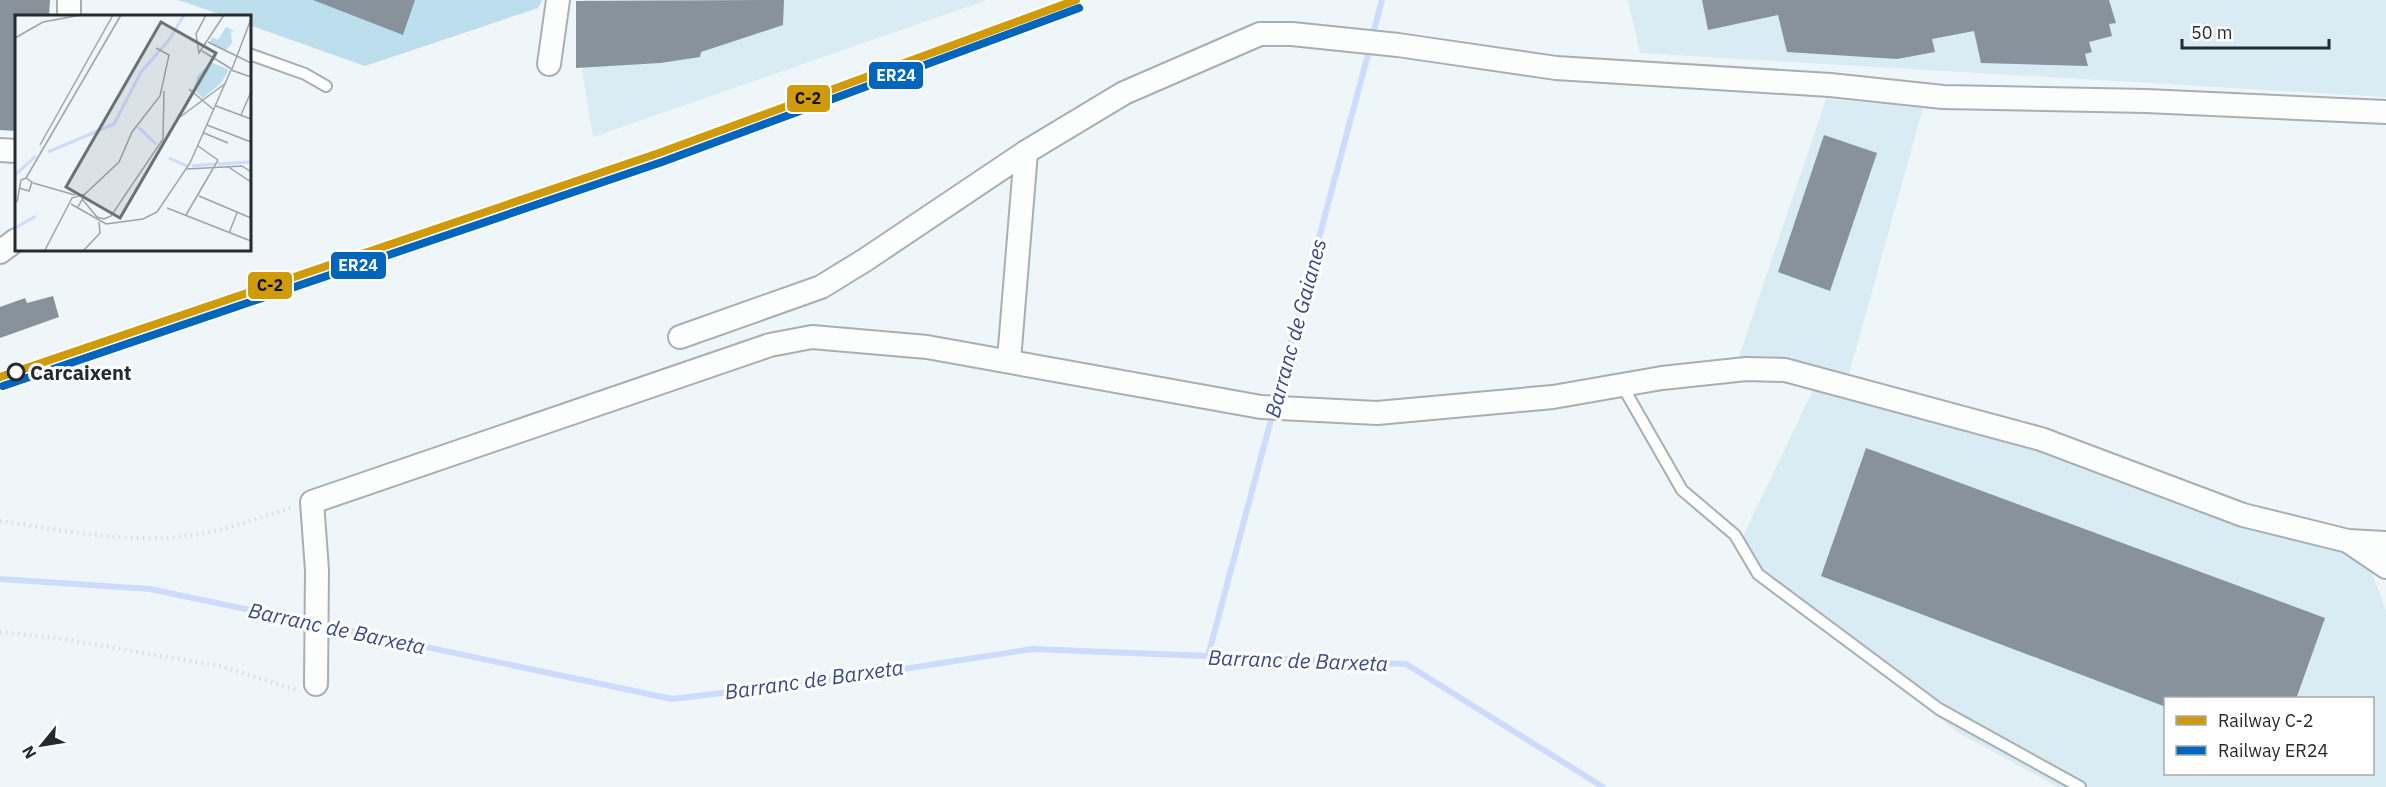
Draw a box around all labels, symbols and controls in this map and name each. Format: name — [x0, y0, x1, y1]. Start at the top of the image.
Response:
scale bar — [2182, 12, 2329, 50]
inset map — [15, 15, 250, 250]
text: 50 m — [2191, 21, 2233, 44]
line badge: ER24 — [868, 61, 924, 90]
text: ER24 — [876, 65, 916, 85]
line badge: C-2 — [786, 84, 831, 113]
text: C-2 — [795, 88, 821, 108]
water label: Barranc de Gaianes — [1258, 235, 1332, 421]
line badge: ER24 — [330, 251, 387, 280]
text: ER24 — [338, 255, 378, 275]
line badge: C-2 — [247, 271, 293, 300]
text: C-2 — [257, 275, 283, 295]
place label: Carcaixent — [30, 359, 132, 386]
marker: Carcaixent — [7, 363, 25, 381]
water label: Barranc de Barxeta — [246, 596, 428, 660]
water label: Barranc de Barxeta — [1207, 643, 1389, 677]
water label: Barranc de Barxeta — [723, 653, 905, 705]
legend — [2164, 697, 2374, 775]
text: Railway C-2 — [2218, 709, 2313, 732]
north arrow — [12, 715, 72, 775]
text: Railway ER24 — [2218, 739, 2328, 762]
text: N — [17, 742, 41, 763]

